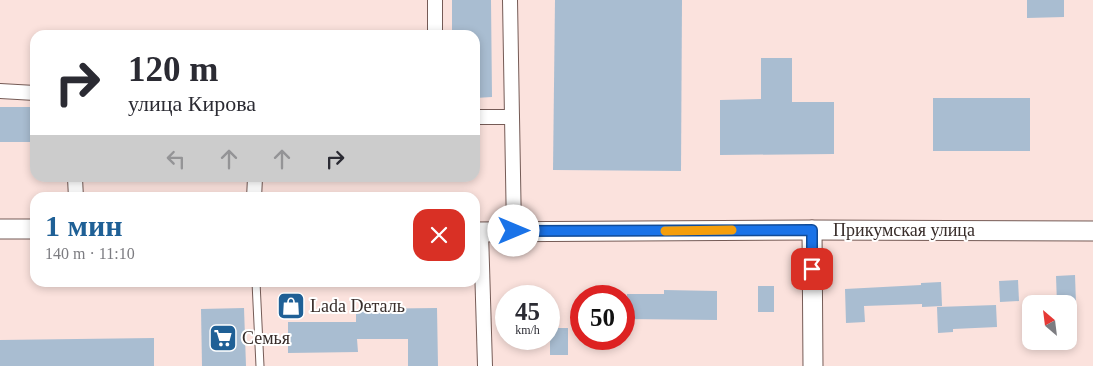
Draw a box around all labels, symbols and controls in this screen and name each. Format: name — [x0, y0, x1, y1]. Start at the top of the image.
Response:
icon: right — [45, 50, 110, 115]
text: 120 m — [128, 50, 218, 89]
text: улица Кирова — [128, 91, 256, 116]
icon: left — [162, 145, 190, 173]
icon: ahead — [215, 145, 243, 173]
icon: ahead — [268, 145, 296, 173]
icon: right — [321, 145, 349, 173]
position arrow — [487, 204, 539, 256]
text: 1 мин — [45, 209, 123, 242]
button: close — [413, 209, 465, 261]
street label: Прикумская улица — [833, 220, 975, 240]
text: 140 m · 11:10 — [45, 245, 135, 262]
pin — [791, 248, 833, 290]
icon: arrive — [798, 255, 826, 283]
speed limit sign: 50 — [570, 285, 635, 350]
shop icon: Lada Dеталь — [276, 291, 306, 321]
north arrow — [1022, 295, 1078, 350]
map controls — [1022, 295, 1077, 350]
place label: Lada Dеталь — [310, 296, 405, 316]
text: 45 — [515, 298, 540, 325]
supermarket icon: Семья — [208, 323, 238, 353]
text: km/h — [515, 323, 540, 337]
place label: Семья — [242, 328, 290, 348]

